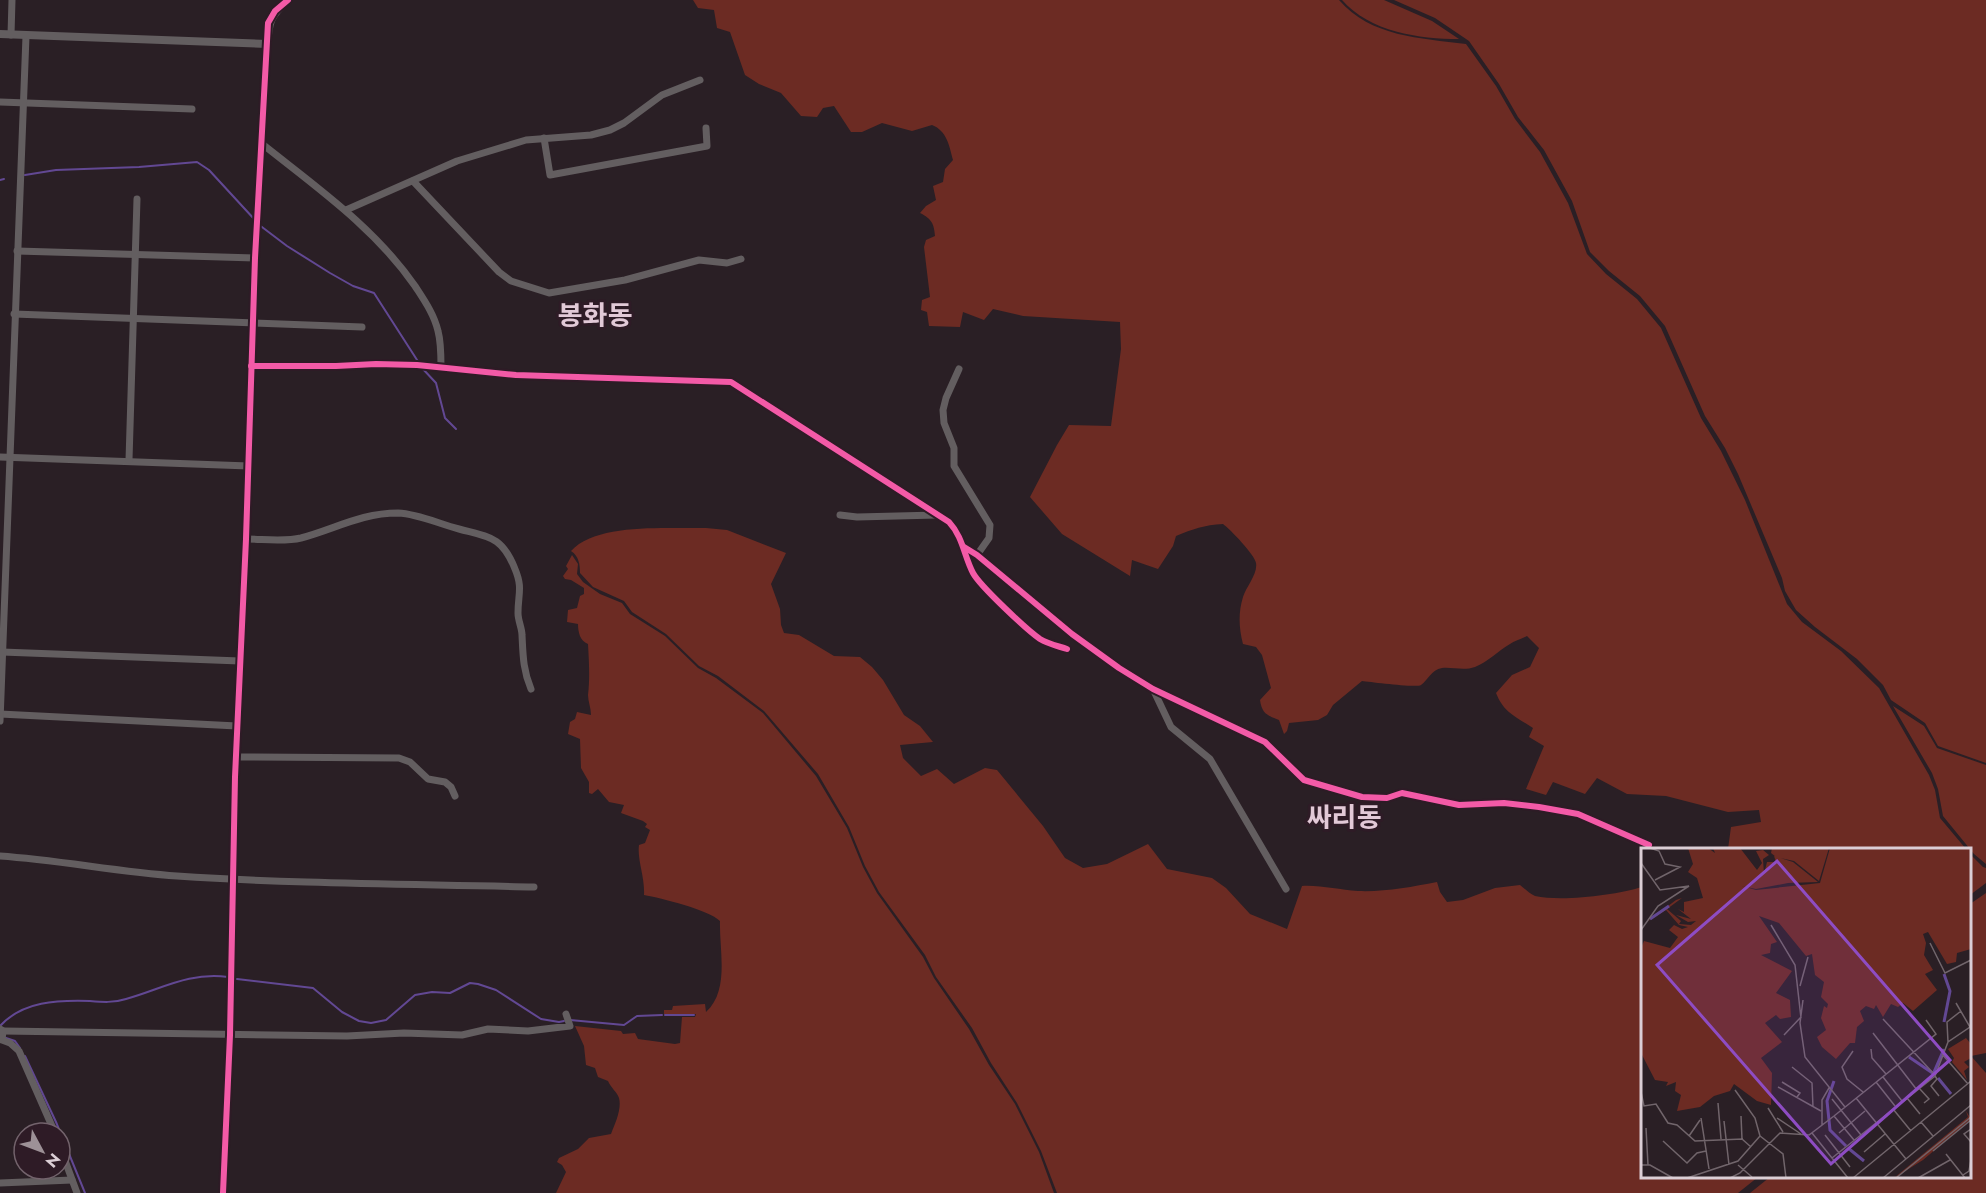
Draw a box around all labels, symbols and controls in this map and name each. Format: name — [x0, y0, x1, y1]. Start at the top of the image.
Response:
district label: 봉화동 — [558, 296, 632, 335]
district label: 싸리동 — [1307, 798, 1381, 837]
inset map — [1641, 848, 1971, 1178]
north arrow — [12, 1121, 72, 1181]
text: N — [40, 1148, 66, 1173]

